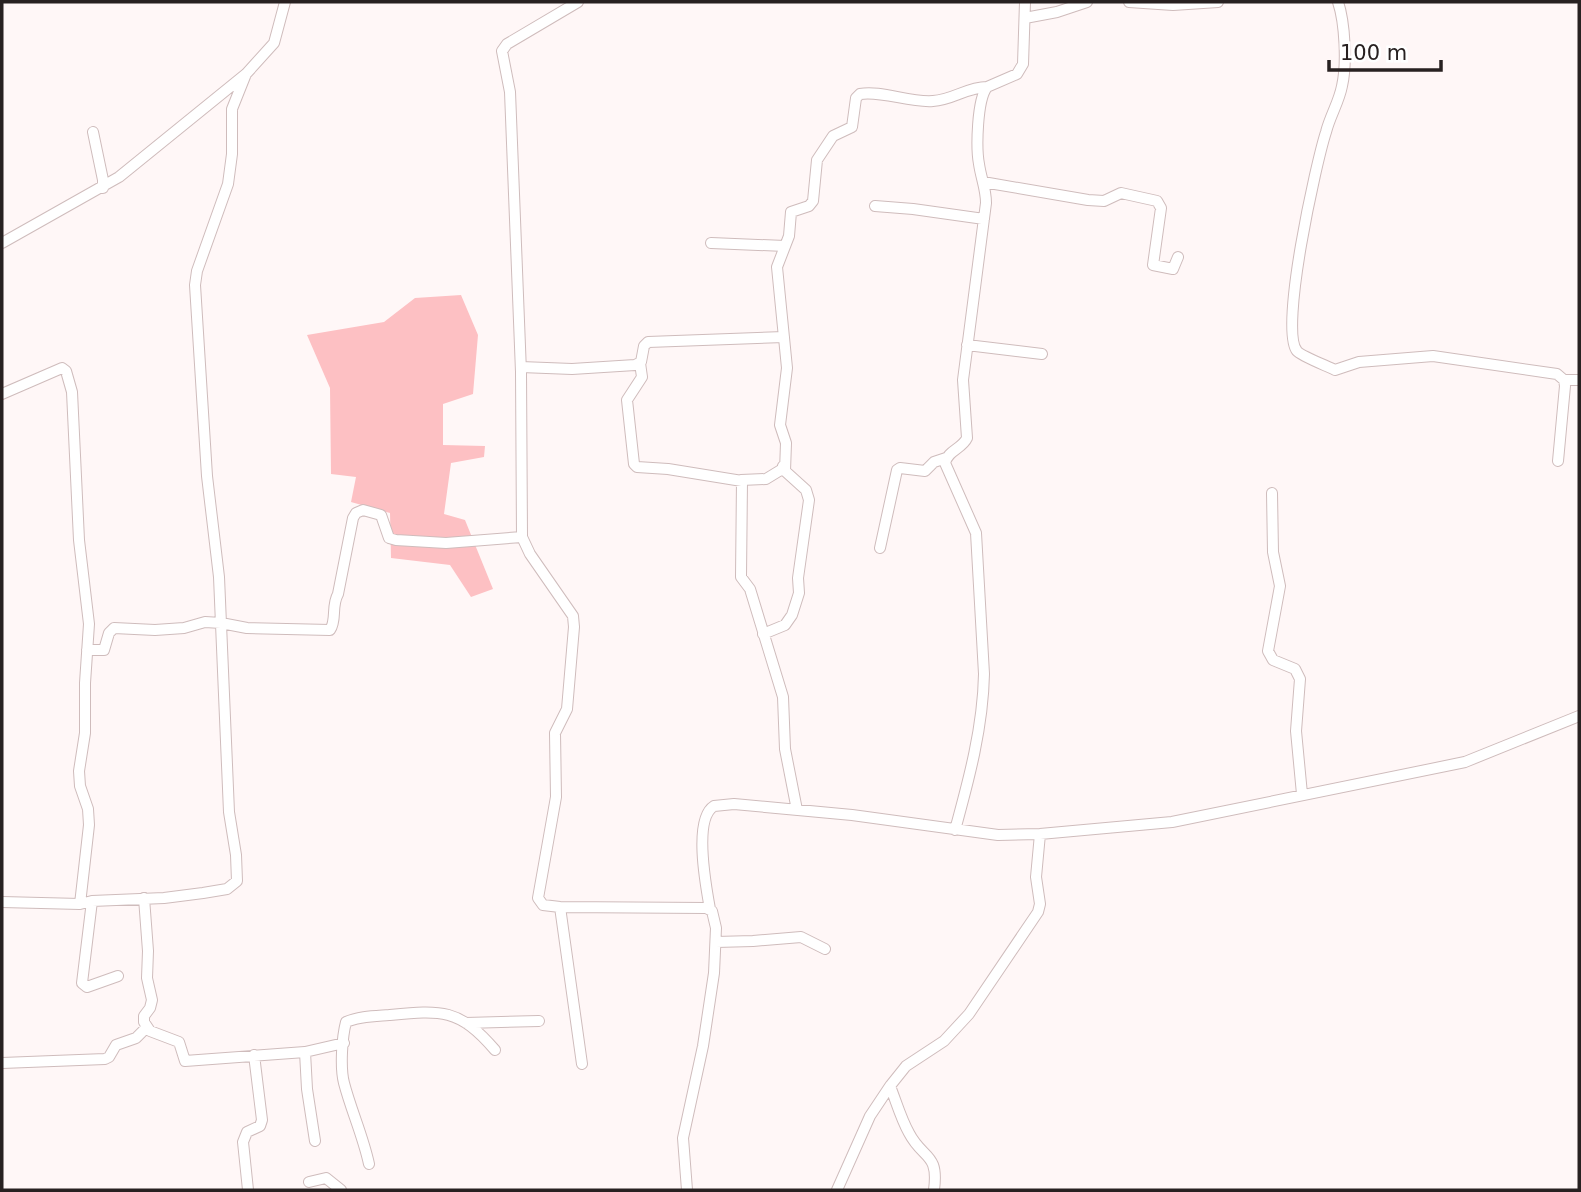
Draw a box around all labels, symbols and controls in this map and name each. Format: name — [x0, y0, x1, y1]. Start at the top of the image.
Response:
scale bar — [1329, 28, 1441, 72]
text: 100 m — [1340, 41, 1407, 65]

